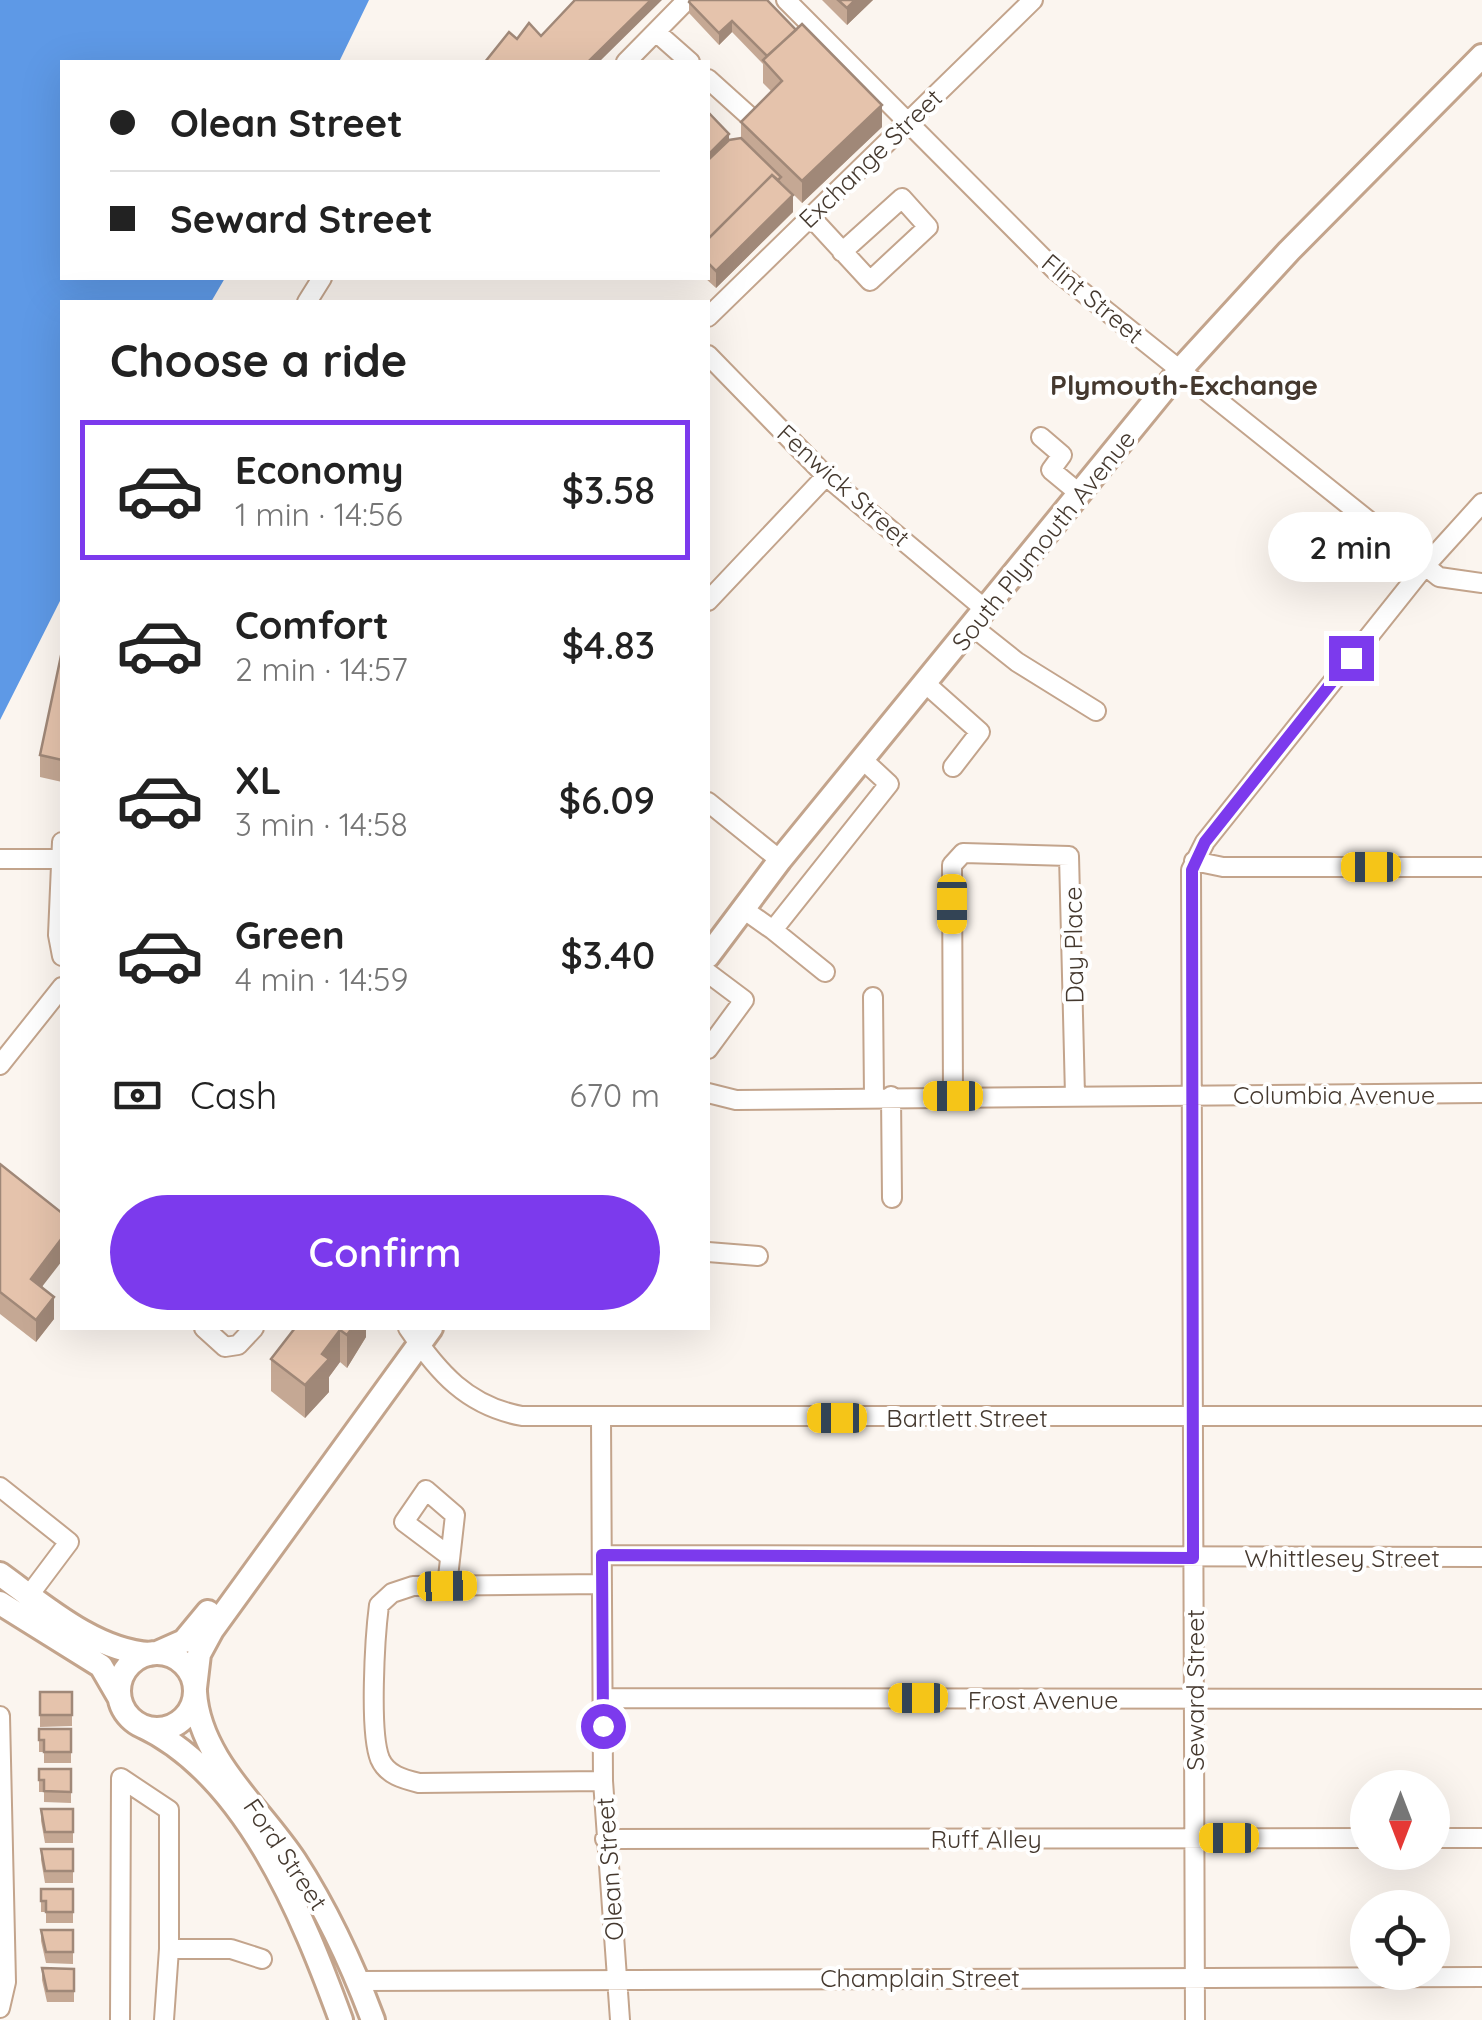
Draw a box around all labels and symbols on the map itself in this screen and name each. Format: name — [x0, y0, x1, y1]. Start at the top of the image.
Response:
street label: Exchange Street — [792, 82, 948, 234]
street label: Flint Street — [1036, 246, 1150, 350]
district label: Plymouth-Exchange — [1050, 367, 1318, 402]
street label: Fenwick Street — [771, 417, 917, 553]
street label: South Plymouth Avenue — [945, 424, 1141, 656]
callout: 2 min — [1268, 513, 1434, 583]
route end — [1329, 636, 1374, 681]
car — [1341, 852, 1401, 882]
car — [937, 874, 967, 934]
street label: Day Place — [1056, 886, 1090, 1004]
street label: Columbia Avenue — [1233, 1079, 1435, 1110]
car — [923, 1081, 983, 1111]
street label: Bartlett Street — [886, 1402, 1048, 1433]
car — [807, 1403, 867, 1433]
street label: Whittlesey Street — [1244, 1542, 1440, 1573]
car — [417, 1570, 477, 1602]
street label: Seward Street — [1179, 1609, 1210, 1771]
car — [888, 1683, 948, 1713]
street label: Frost Avenue — [968, 1684, 1118, 1715]
route start — [581, 1704, 626, 1749]
north arrow — [1350, 1770, 1450, 1870]
street label: Ford Street — [237, 1792, 335, 1916]
street label: Olean Street — [589, 1796, 629, 1942]
street label: Ruff Alley — [930, 1823, 1042, 1854]
car — [1199, 1823, 1259, 1853]
street label: Champlain Street — [820, 1962, 1020, 1993]

